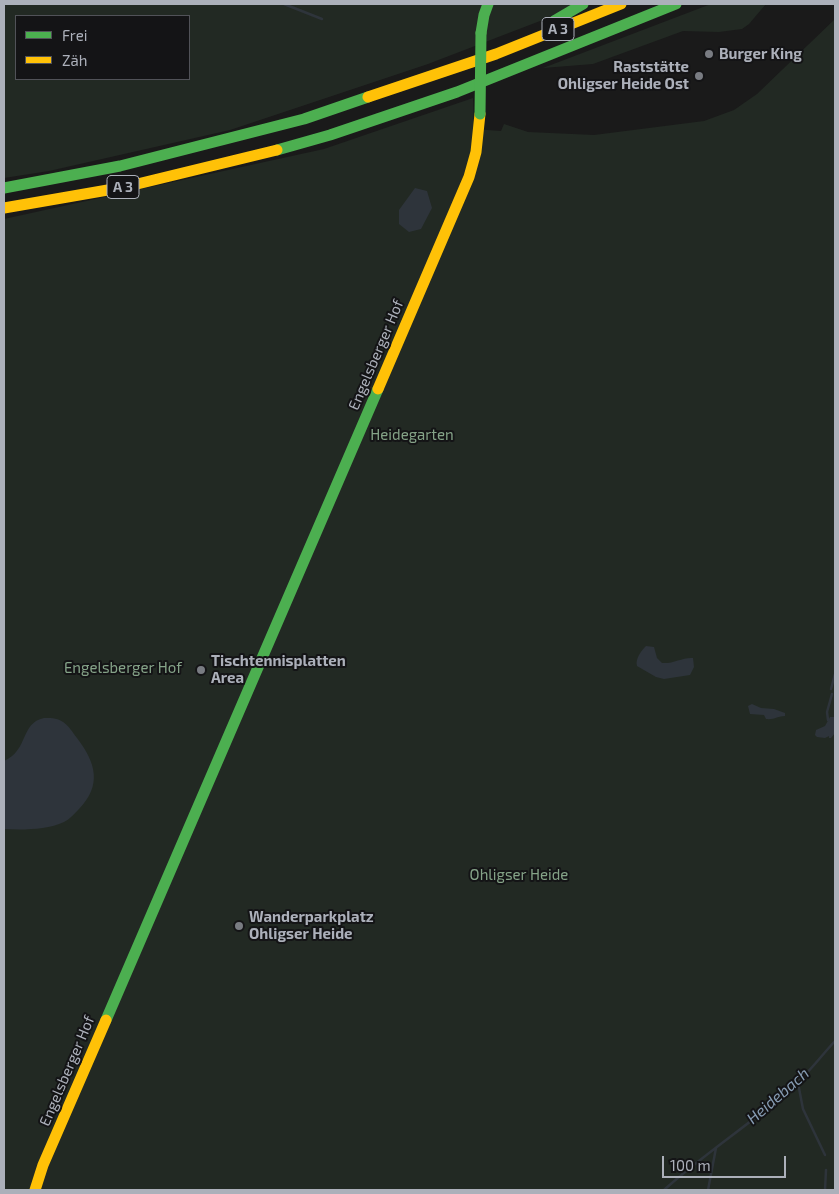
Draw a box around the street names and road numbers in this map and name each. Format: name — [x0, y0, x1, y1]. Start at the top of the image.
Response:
road number: A 3 — [542, 18, 574, 40]
road number: A 3 — [107, 176, 139, 198]
street label: Engelsberger Hof — [345, 297, 407, 413]
street label: Engelsberger Hof — [36, 1013, 98, 1129]

